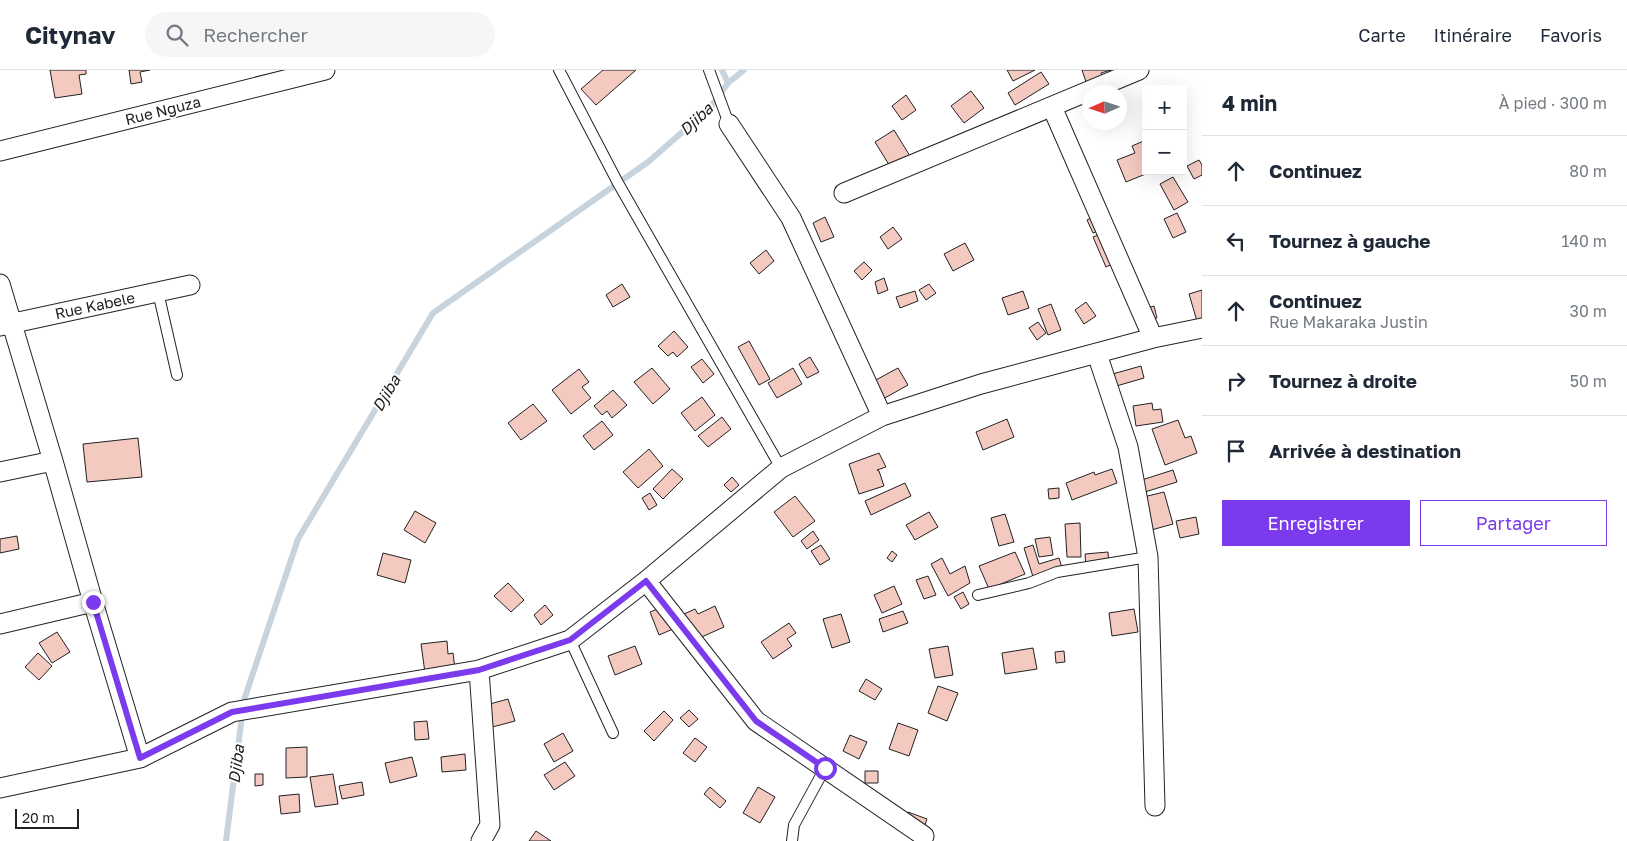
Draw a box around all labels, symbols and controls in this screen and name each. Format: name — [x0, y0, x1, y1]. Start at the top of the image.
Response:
search box — [145, 12, 495, 57]
text: Citynav — [25, 20, 115, 49]
icon: search — [163, 21, 191, 49]
text: Rechercher — [203, 23, 308, 46]
text: Carte — [1358, 24, 1406, 46]
text: Itinéraire — [1434, 24, 1512, 46]
text: Favoris — [1540, 24, 1602, 46]
north arrow — [1082, 85, 1127, 130]
map controls — [1142, 85, 1187, 175]
button: + — [1142, 85, 1187, 130]
text: 4 min — [1222, 90, 1277, 116]
street label: Rue Nguza — [123, 92, 202, 128]
text: À pied · 300 m — [1499, 93, 1607, 113]
water label: Djiba — [675, 98, 718, 139]
button: − — [1142, 130, 1187, 175]
icon: ahead — [1222, 157, 1250, 185]
text: Continuez — [1269, 159, 1362, 182]
text: 80 m — [1569, 161, 1607, 181]
icon: left — [1222, 227, 1250, 255]
text: Tournez à gauche — [1269, 229, 1430, 252]
text: 140 m — [1561, 231, 1607, 251]
street label: Rue Kabele — [53, 288, 137, 322]
text: Continuez — [1269, 289, 1362, 312]
icon: ahead — [1222, 297, 1250, 325]
text: 30 m — [1570, 301, 1607, 321]
text: Rue Makaraka Justin — [1269, 312, 1428, 332]
icon: right — [1222, 367, 1250, 395]
text: Tournez à droite — [1269, 369, 1417, 392]
water label: Djiba — [367, 370, 405, 415]
text: 50 m — [1570, 371, 1607, 391]
icon: arrive — [1222, 437, 1250, 465]
text: Arrivée à destination — [1269, 439, 1461, 462]
button: Enregistrer — [1222, 500, 1410, 546]
button: Partager — [1420, 500, 1607, 546]
route end — [82, 591, 105, 614]
water label: Djiba — [224, 743, 248, 784]
route start — [814, 757, 837, 780]
scale bar — [15, 806, 79, 829]
text: 20 m — [22, 809, 55, 826]

